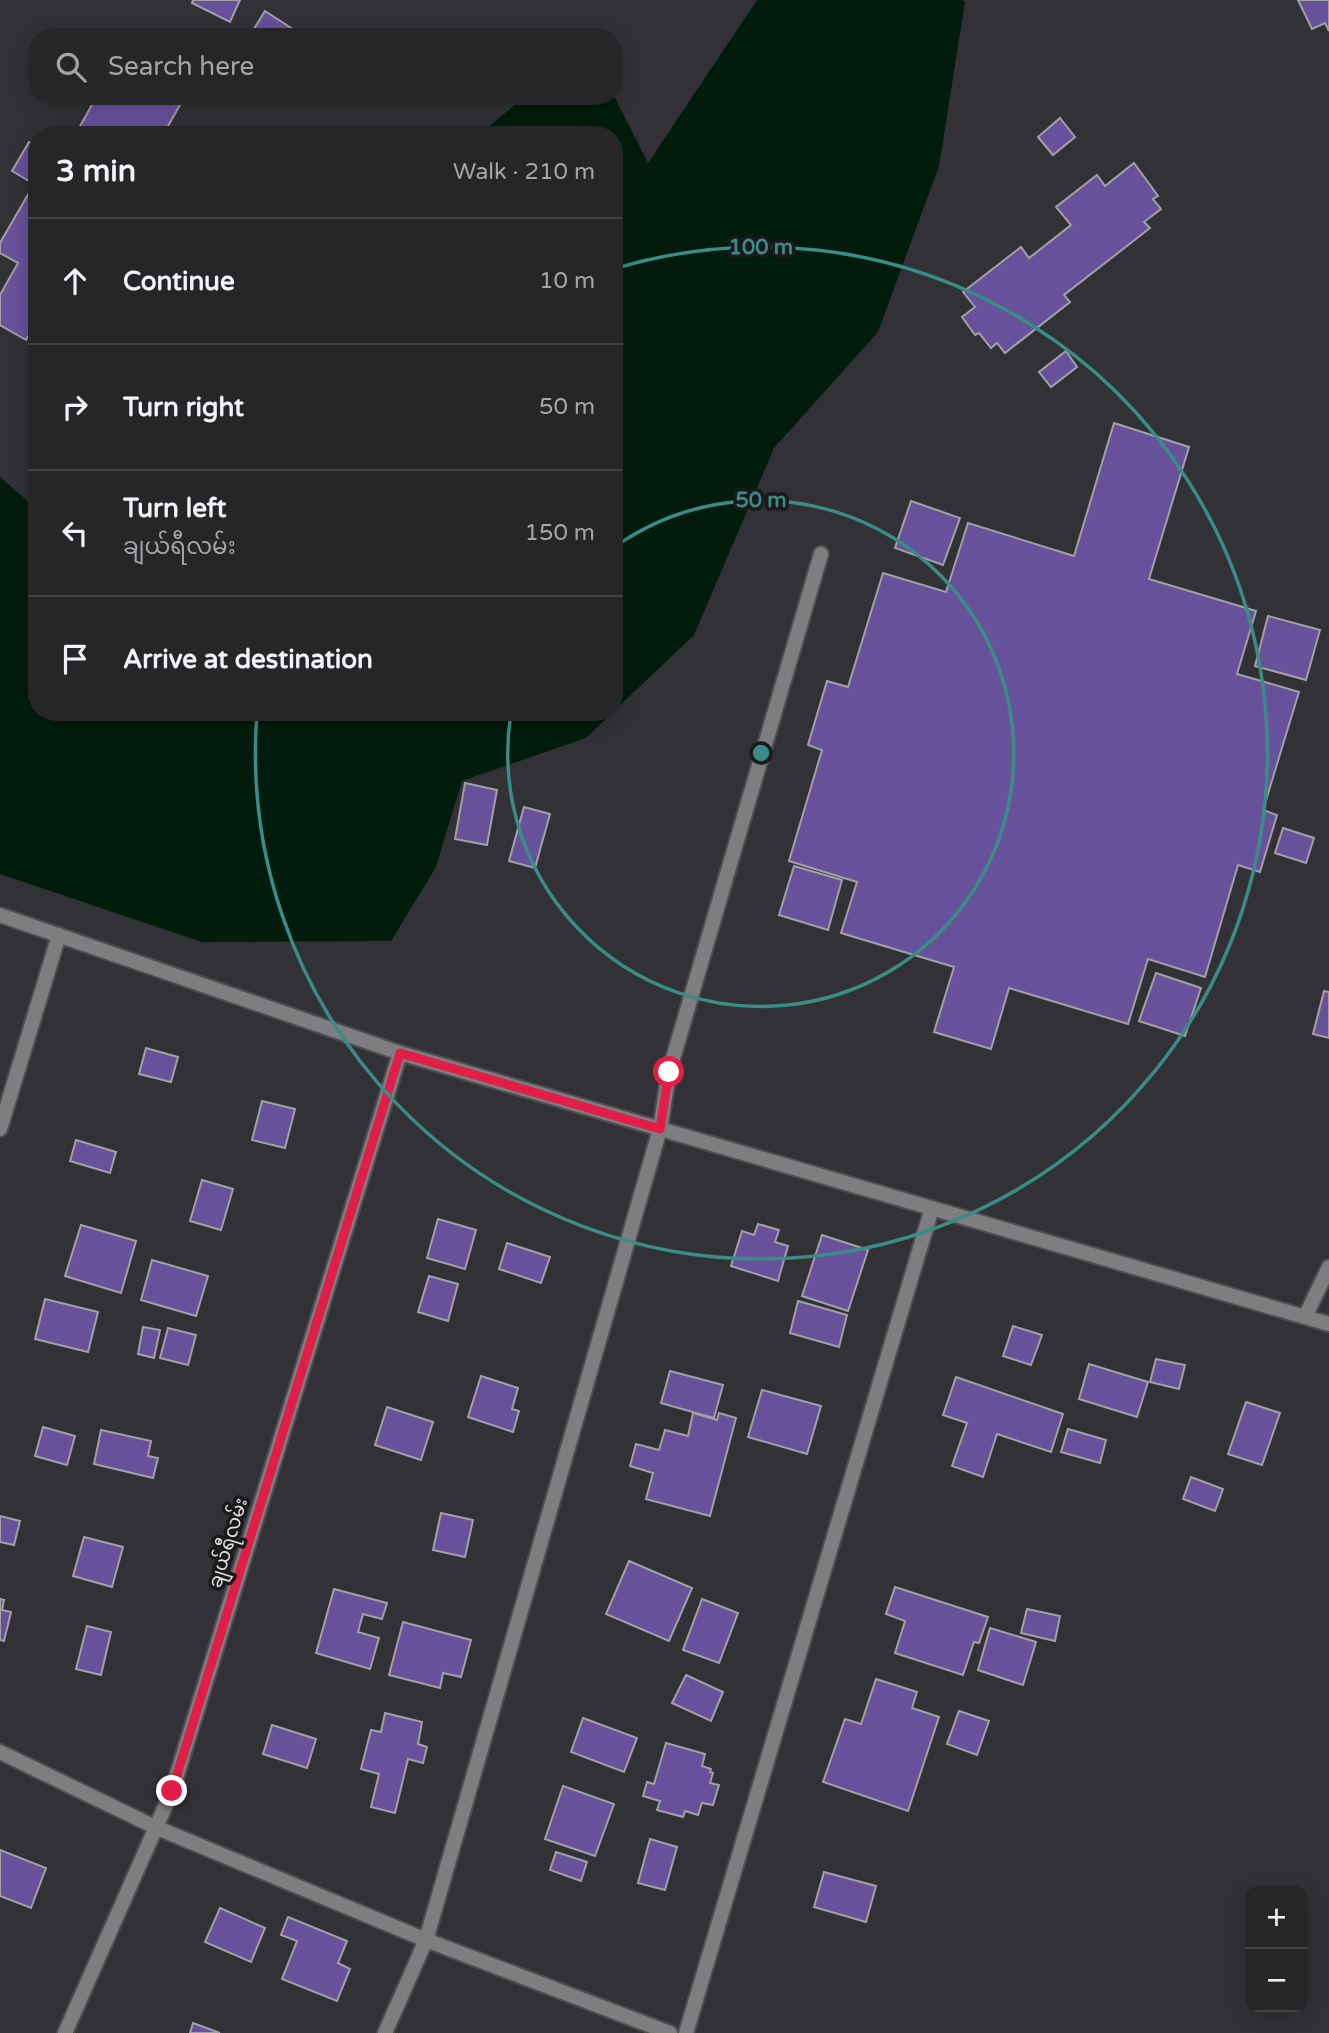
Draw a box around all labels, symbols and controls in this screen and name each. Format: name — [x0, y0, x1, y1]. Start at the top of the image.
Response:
search box — [28, 28, 623, 105]
icon: search — [52, 48, 90, 86]
text: Search here — [108, 51, 254, 82]
text: 3 min — [56, 153, 136, 190]
text: Walk · 210 m — [453, 158, 595, 186]
text: 100 m — [729, 235, 793, 260]
icon: ahead — [56, 262, 94, 300]
text: Continue — [123, 266, 235, 297]
text: 10 m — [539, 267, 595, 295]
icon: right — [56, 388, 94, 426]
text: Turn right — [123, 392, 244, 423]
text: 50 m — [539, 393, 595, 421]
text: 50 m — [735, 488, 787, 513]
text: Turn left — [123, 493, 226, 524]
icon: left — [56, 514, 94, 552]
text: 150 m — [525, 519, 595, 547]
text: ချယ်ရီလမ်း — [123, 533, 236, 561]
icon: arrive — [56, 640, 94, 678]
text: Arrive at destination — [123, 644, 373, 675]
centre of rings — [749, 741, 773, 765]
route start — [653, 1056, 684, 1087]
street label: ချယ်ရီလမ်း — [200, 1494, 256, 1592]
route end — [156, 1775, 187, 1806]
map controls — [1245, 1886, 1308, 2012]
button: + — [1245, 1886, 1308, 1949]
button: − — [1245, 1949, 1308, 2012]

